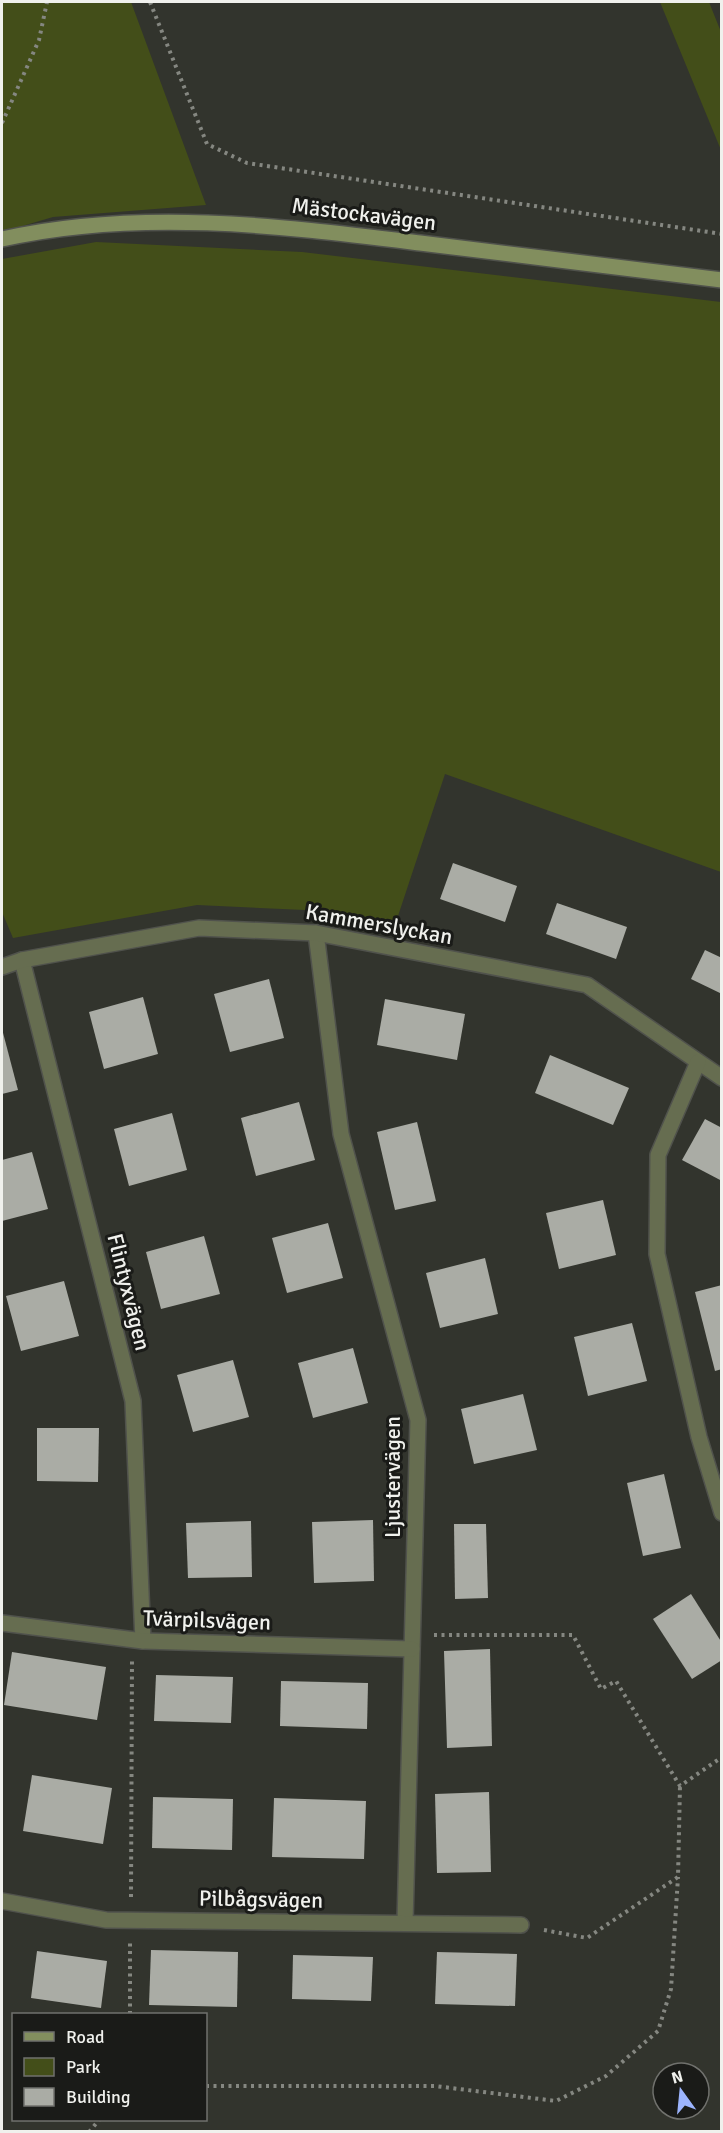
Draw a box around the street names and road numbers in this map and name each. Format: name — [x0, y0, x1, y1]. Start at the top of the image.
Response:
street label: Mästockavägen — [290, 192, 438, 236]
street label: Kammerslyckan — [303, 898, 455, 950]
street label: Flintyxvägen — [101, 1231, 157, 1353]
street label: Ljustervägen — [379, 1416, 406, 1538]
street label: Tvärpilsvägen — [143, 1604, 271, 1636]
street label: Pilbågsvägen — [199, 1884, 323, 1914]

